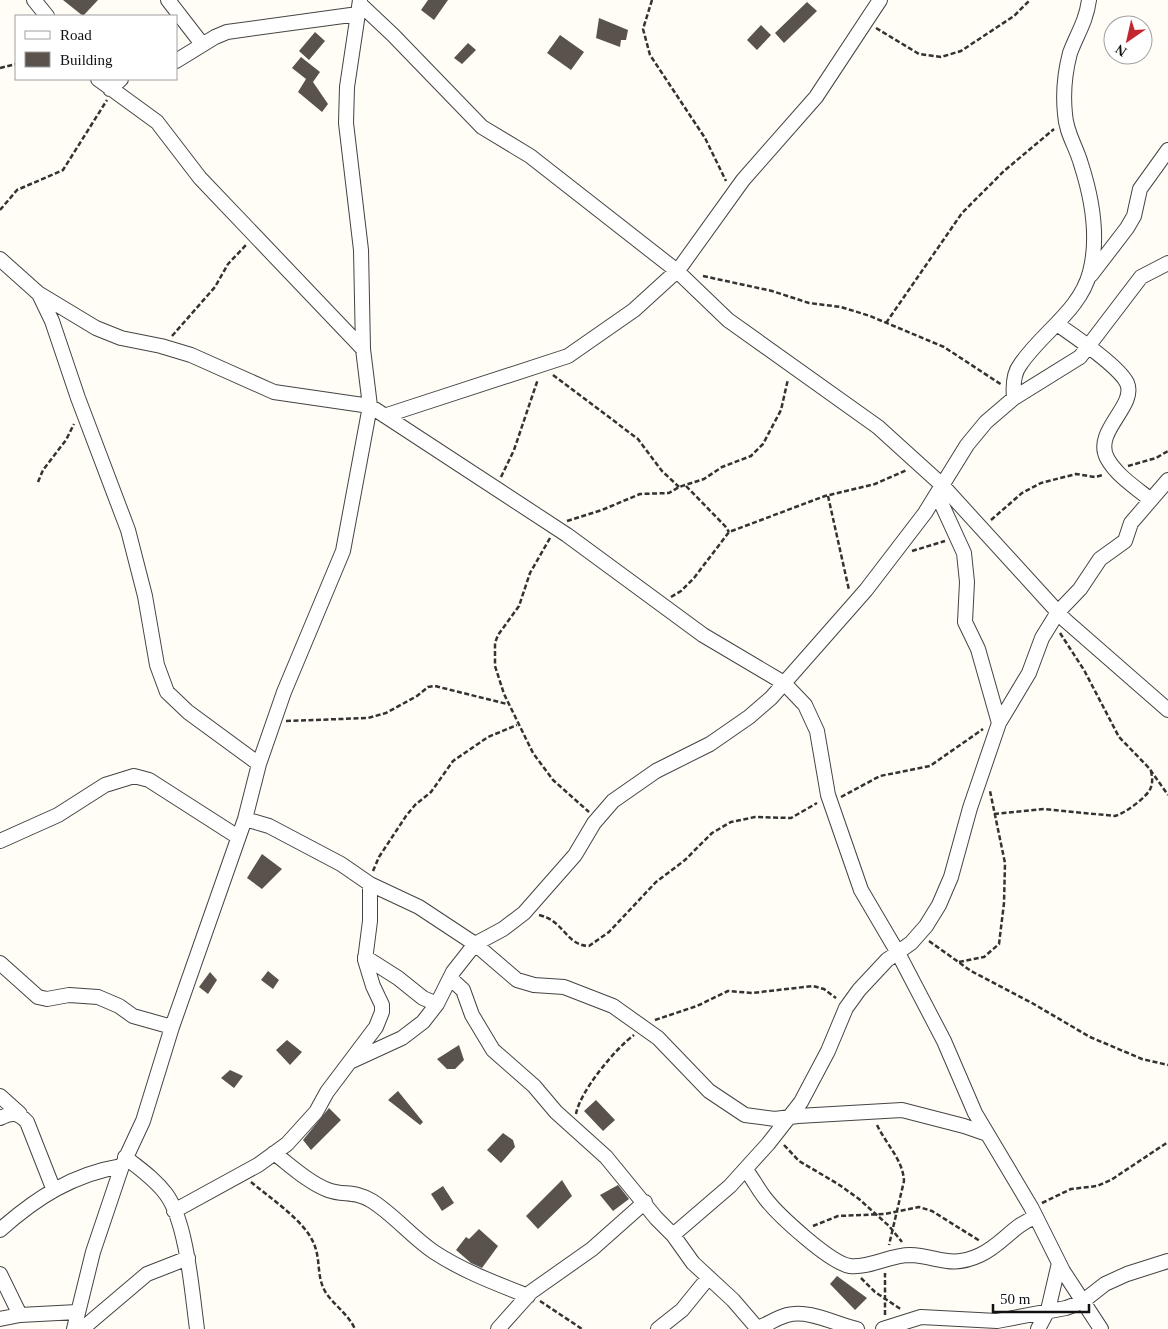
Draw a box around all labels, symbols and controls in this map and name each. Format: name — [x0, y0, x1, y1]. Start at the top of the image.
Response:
legend — [15, 15, 178, 80]
north arrow — [1103, 15, 1153, 65]
text: Road — [60, 27, 92, 43]
text: N — [1113, 41, 1129, 59]
text: Building — [60, 52, 113, 68]
scale bar — [993, 1282, 1089, 1314]
text: 50 m — [1000, 1291, 1031, 1307]

